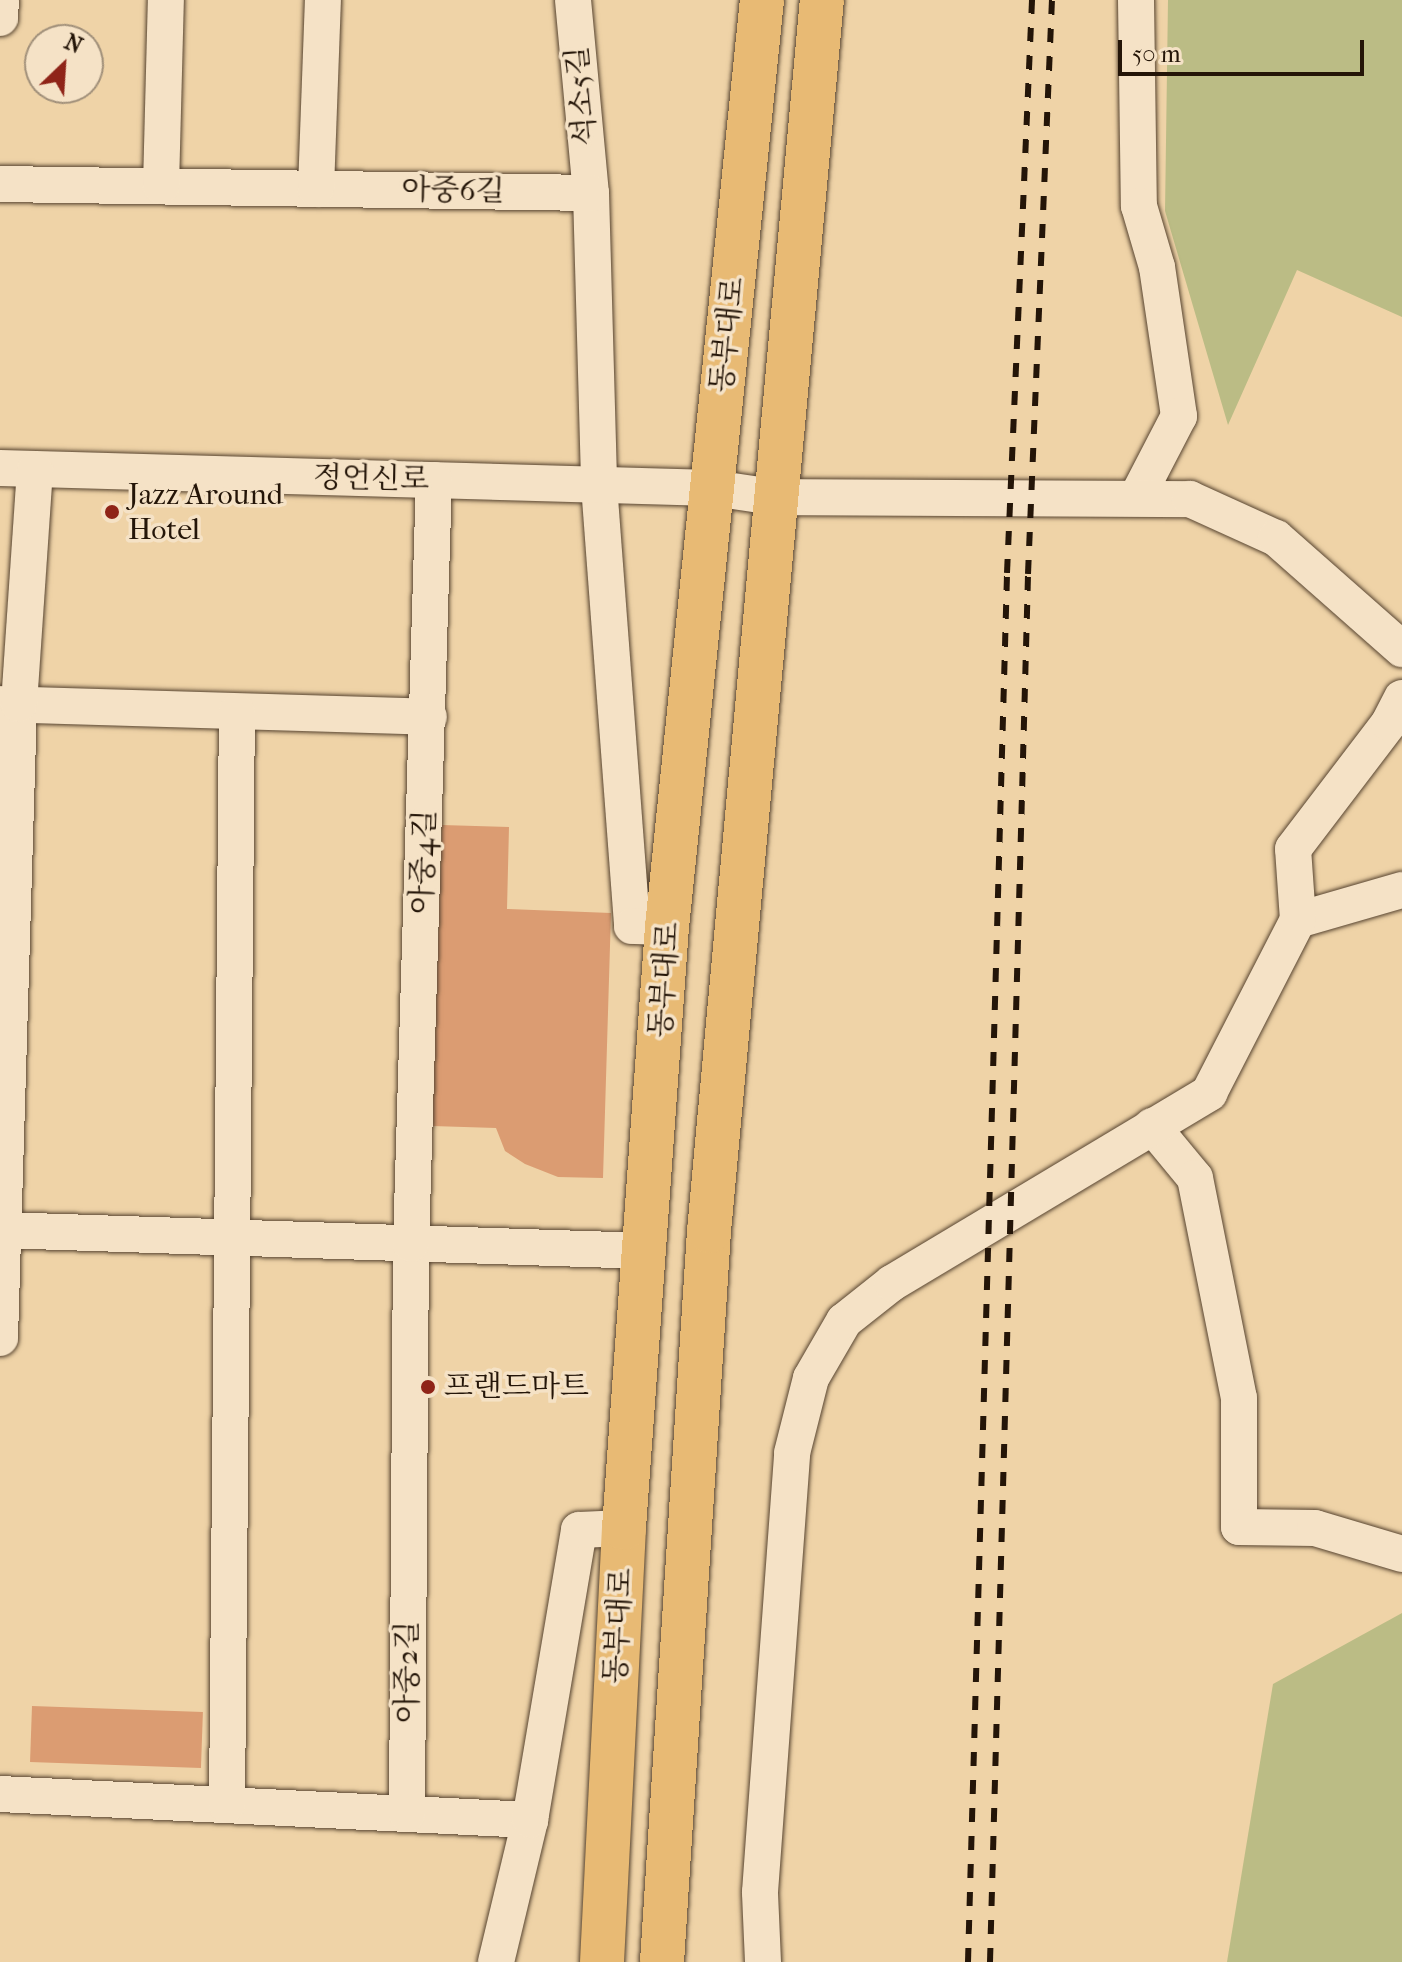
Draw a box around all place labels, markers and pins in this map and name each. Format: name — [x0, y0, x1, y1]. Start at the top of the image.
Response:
place label: Jazz Around Hotel — [128, 477, 283, 548]
marker: Jazz Around Hotel — [103, 503, 121, 521]
place label: 프랜드마트 — [444, 1369, 589, 1405]
marker: 프랜드마트 — [419, 1378, 437, 1396]

